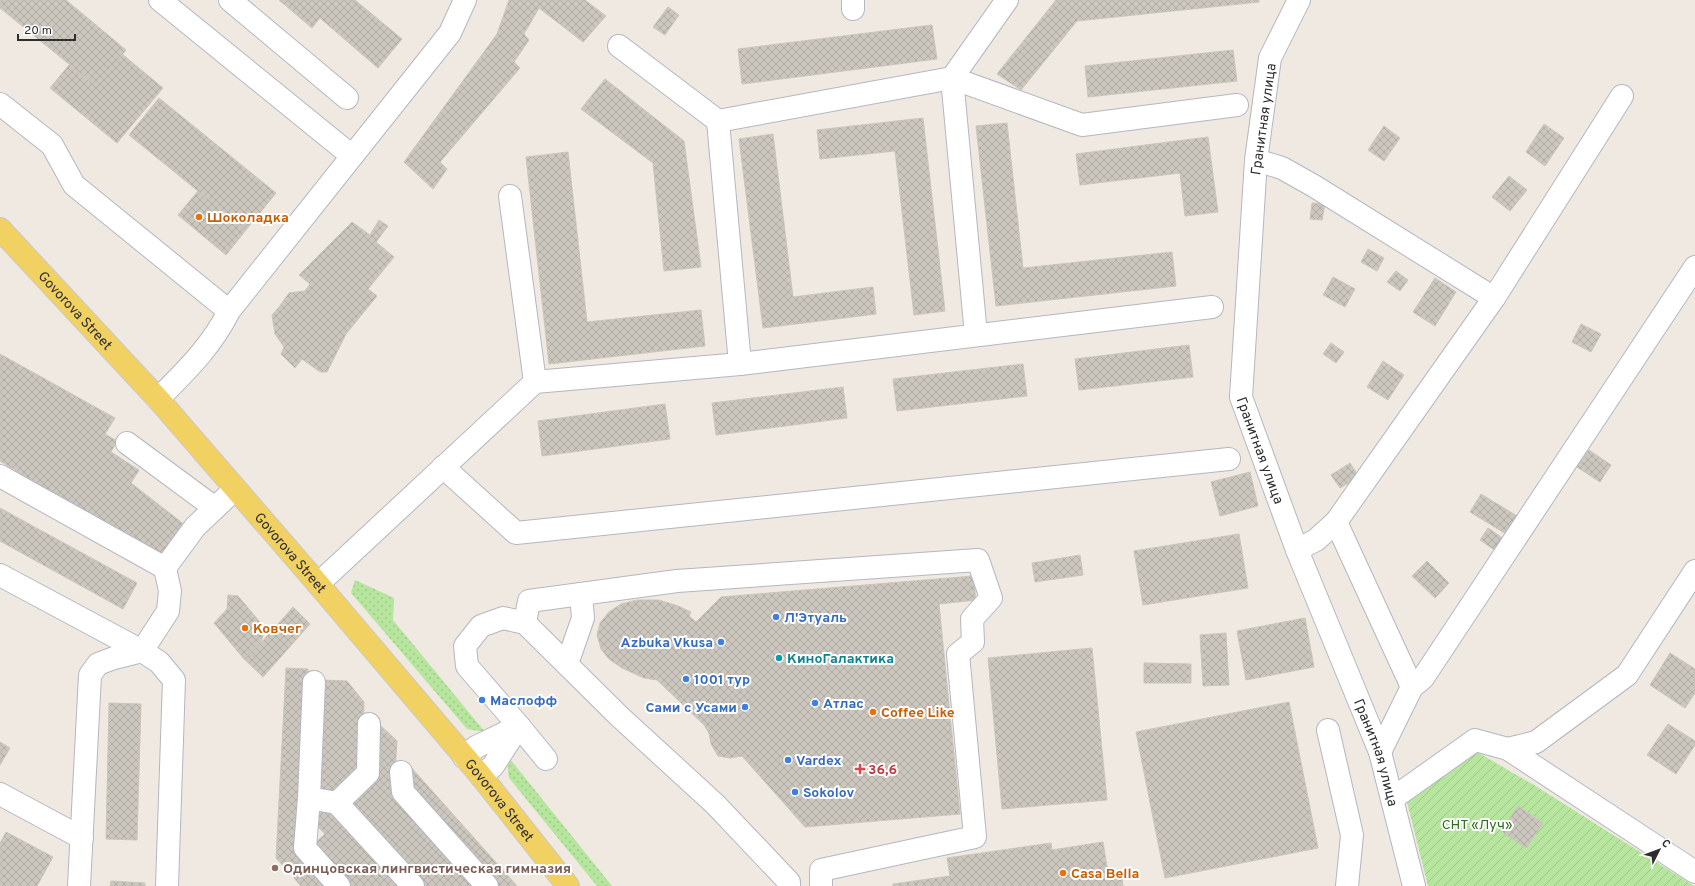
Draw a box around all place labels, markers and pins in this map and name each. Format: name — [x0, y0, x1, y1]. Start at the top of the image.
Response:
place label: Шоколадка — [207, 210, 289, 227]
marker: Шоколадка — [194, 212, 204, 222]
place label: Л'Этуаль — [784, 610, 847, 627]
marker: Л'Этуаль — [771, 612, 781, 622]
place label: Ковчег — [253, 621, 302, 638]
marker: Ковчег — [240, 623, 250, 633]
place label: Azbuka Vkusa — [621, 635, 713, 652]
marker: Azbuka Vkusa — [716, 637, 726, 647]
place label: КиноГалактика — [787, 651, 894, 668]
marker: КиноГалактика — [774, 653, 784, 663]
place label: 1001 тур — [694, 672, 750, 689]
marker: 1001 тур — [681, 674, 691, 684]
place label: Маслофф — [490, 693, 558, 710]
marker: Маслофф — [477, 695, 487, 705]
place label: Атлас — [823, 696, 864, 713]
marker: Атлас — [810, 698, 820, 708]
place label: Сами с Усами — [645, 700, 737, 717]
marker: Сами с Усами — [740, 702, 750, 712]
place label: Coffee Like — [881, 705, 955, 722]
marker: Coffee Like — [868, 707, 878, 717]
place label: Vardex — [796, 753, 841, 770]
marker: Vardex — [783, 755, 793, 765]
place label: 36,6 — [868, 762, 897, 779]
marker: 36,6 — [855, 764, 865, 774]
place label: Sokolov — [803, 785, 855, 802]
marker: Sokolov — [790, 787, 800, 797]
place label: Одинцовская лингвистическая гимназия — [283, 861, 571, 878]
marker: Одинцовская лингвистическая гимназия — [270, 863, 280, 873]
place label: Casa Bella — [1071, 866, 1139, 883]
marker: Casa Bella — [1058, 868, 1068, 878]

